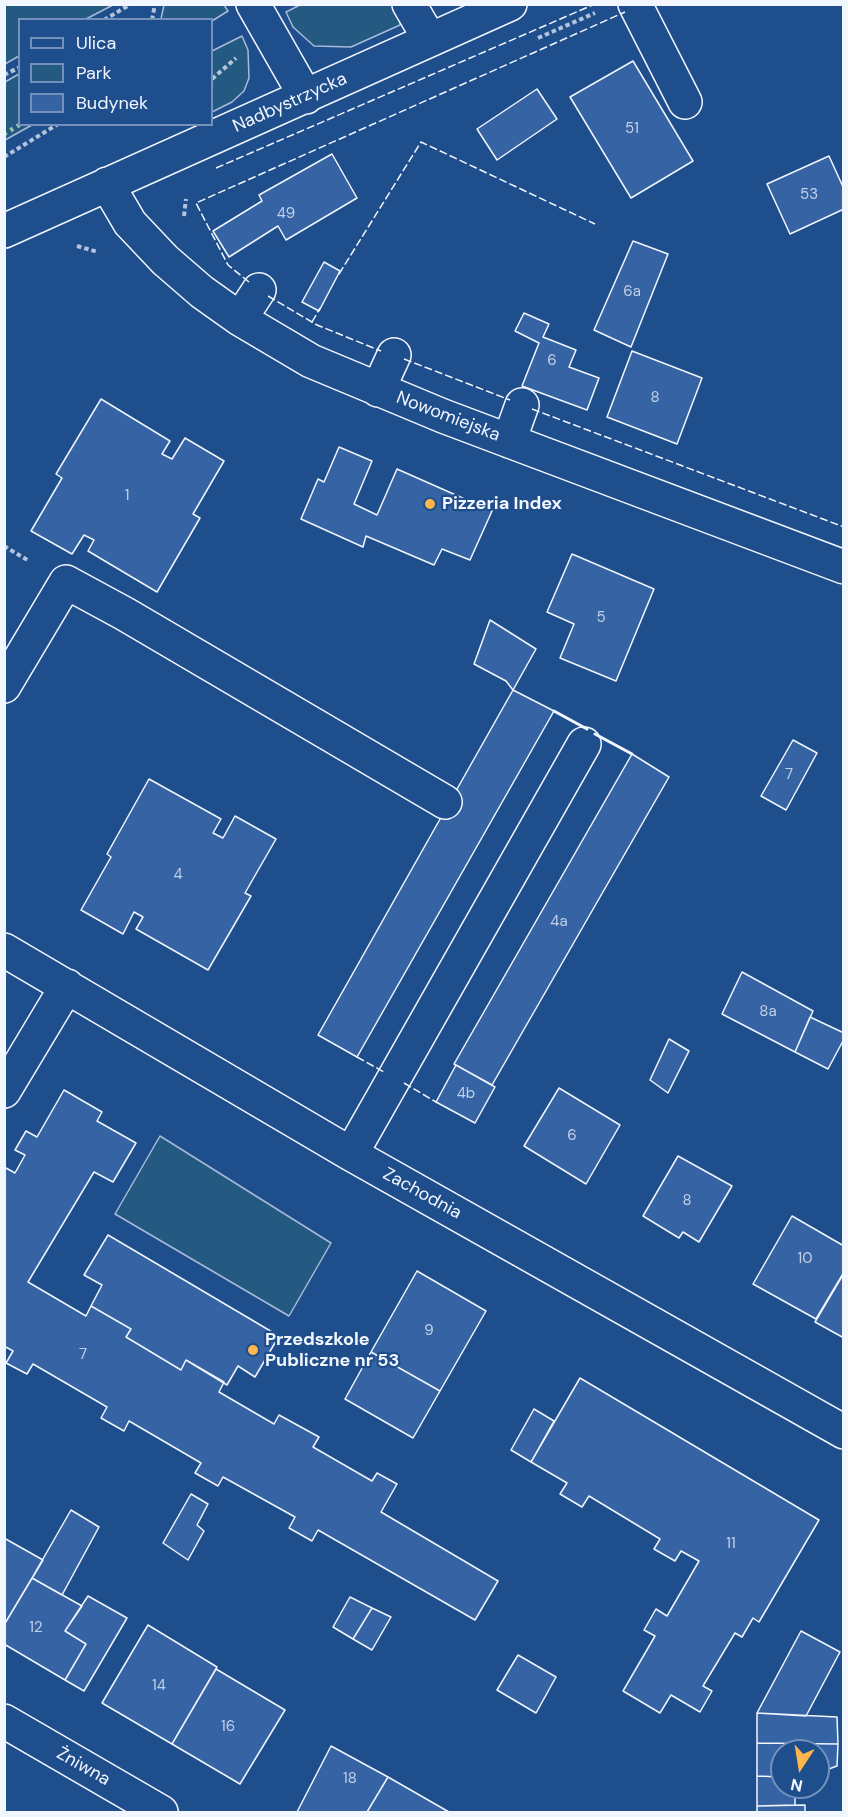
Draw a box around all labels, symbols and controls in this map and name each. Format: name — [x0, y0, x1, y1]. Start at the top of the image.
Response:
legend — [18, 18, 213, 126]
text: Ulica — [76, 31, 116, 55]
text: Park — [76, 61, 112, 85]
street label: Nadbystrzycka — [230, 68, 350, 138]
text: Budynek — [76, 91, 148, 115]
house number: 51 — [625, 120, 639, 138]
house number: 53 — [800, 186, 818, 204]
house number: 49 — [277, 205, 295, 223]
house number: 6a — [623, 283, 641, 301]
house number: 6 — [547, 352, 557, 370]
street label: Nowomiejska — [393, 387, 503, 447]
house number: 8 — [650, 389, 660, 407]
house number: 1 — [125, 487, 129, 505]
place label: Pizzeria Index — [442, 493, 562, 515]
marker: Pizzeria Index — [423, 497, 437, 511]
house number: 5 — [596, 609, 606, 627]
house number: 7 — [785, 766, 793, 784]
house number: 4 — [173, 866, 183, 884]
house number: 4a — [550, 913, 568, 931]
house number: 8a — [759, 1003, 777, 1021]
house number: 4b — [457, 1085, 475, 1103]
house number: 6 — [567, 1127, 577, 1145]
street label: Zachodnia — [379, 1164, 465, 1224]
house number: 8 — [682, 1192, 692, 1210]
house number: 10 — [798, 1250, 812, 1268]
house number: 9 — [424, 1322, 434, 1340]
place label: Przedszkole Publiczne nr 53 — [265, 1329, 399, 1372]
marker: Przedszkole Publiczne nr 53 — [246, 1343, 260, 1357]
house number: 7 — [79, 1346, 87, 1364]
house number: 11 — [726, 1535, 736, 1553]
house number: 12 — [29, 1619, 43, 1637]
house number: 14 — [152, 1677, 166, 1695]
house number: 16 — [221, 1718, 235, 1736]
north arrow — [770, 1739, 830, 1799]
street label: Żniwna — [52, 1743, 114, 1791]
house number: 18 — [343, 1770, 357, 1788]
text: N — [789, 1774, 804, 1797]

